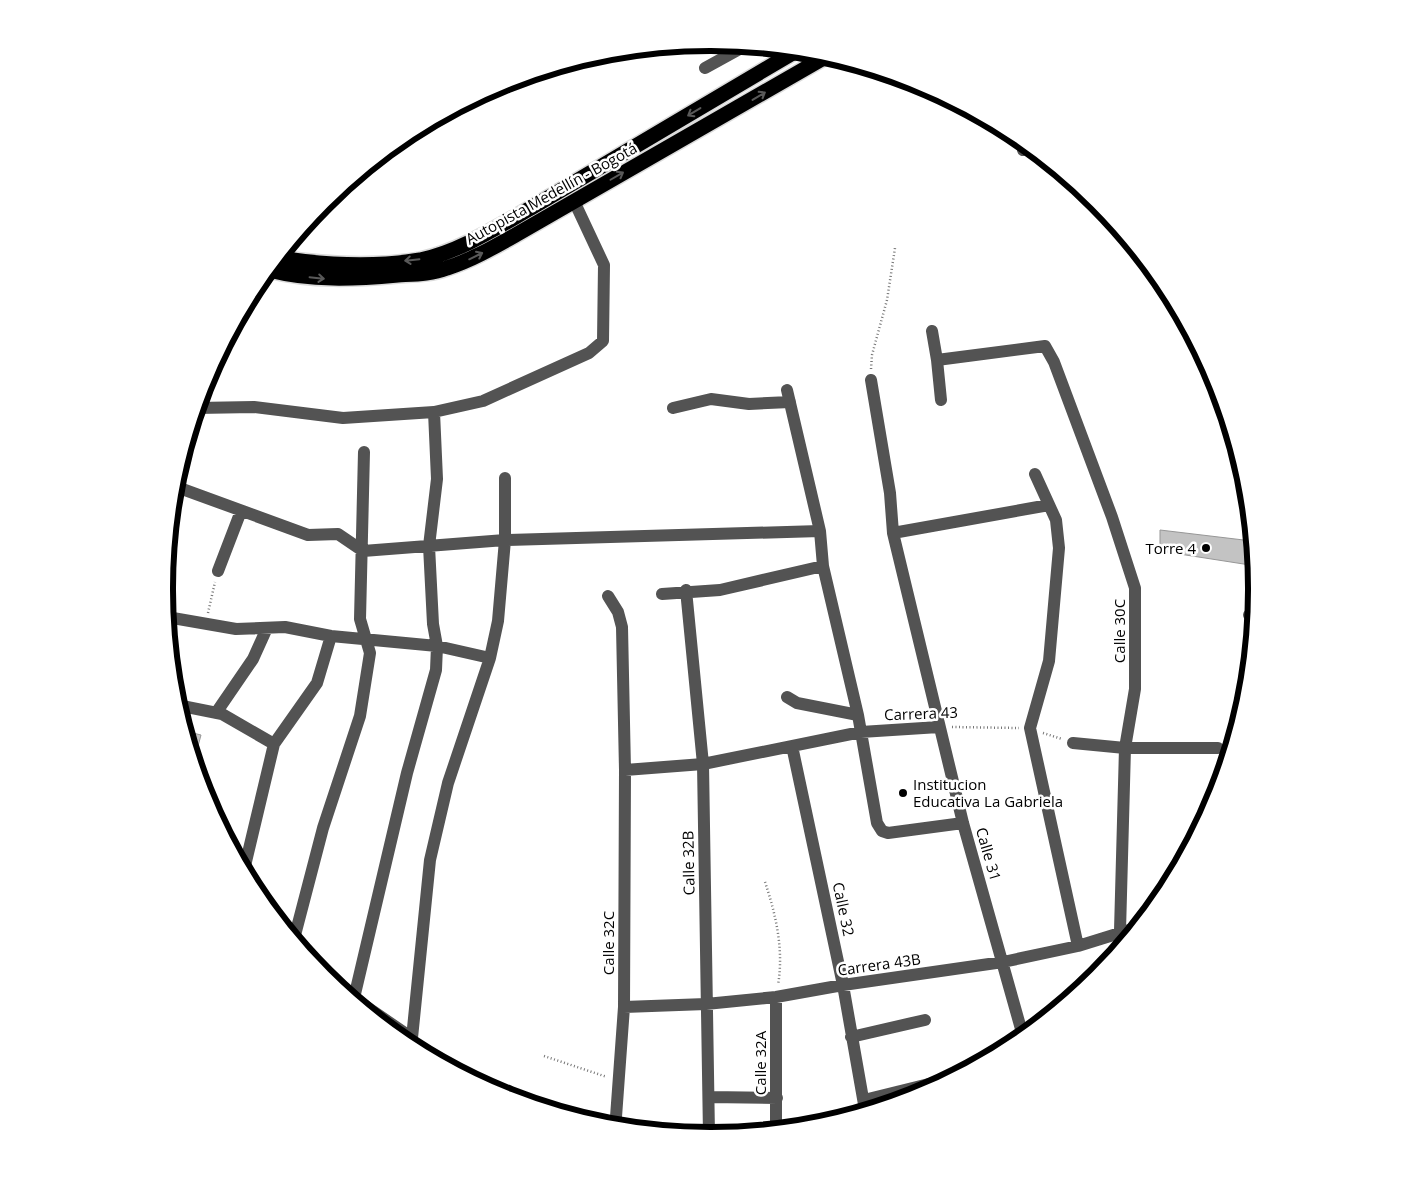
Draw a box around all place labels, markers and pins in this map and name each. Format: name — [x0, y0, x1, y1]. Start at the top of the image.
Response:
place label: Torre 4 — [1146, 538, 1196, 558]
marker: Torre 4 — [1200, 542, 1212, 554]
place label: Institucion Educativa La Gabriela — [913, 774, 1063, 811]
marker: Institucion Educativa La Gabriela — [897, 787, 909, 799]

